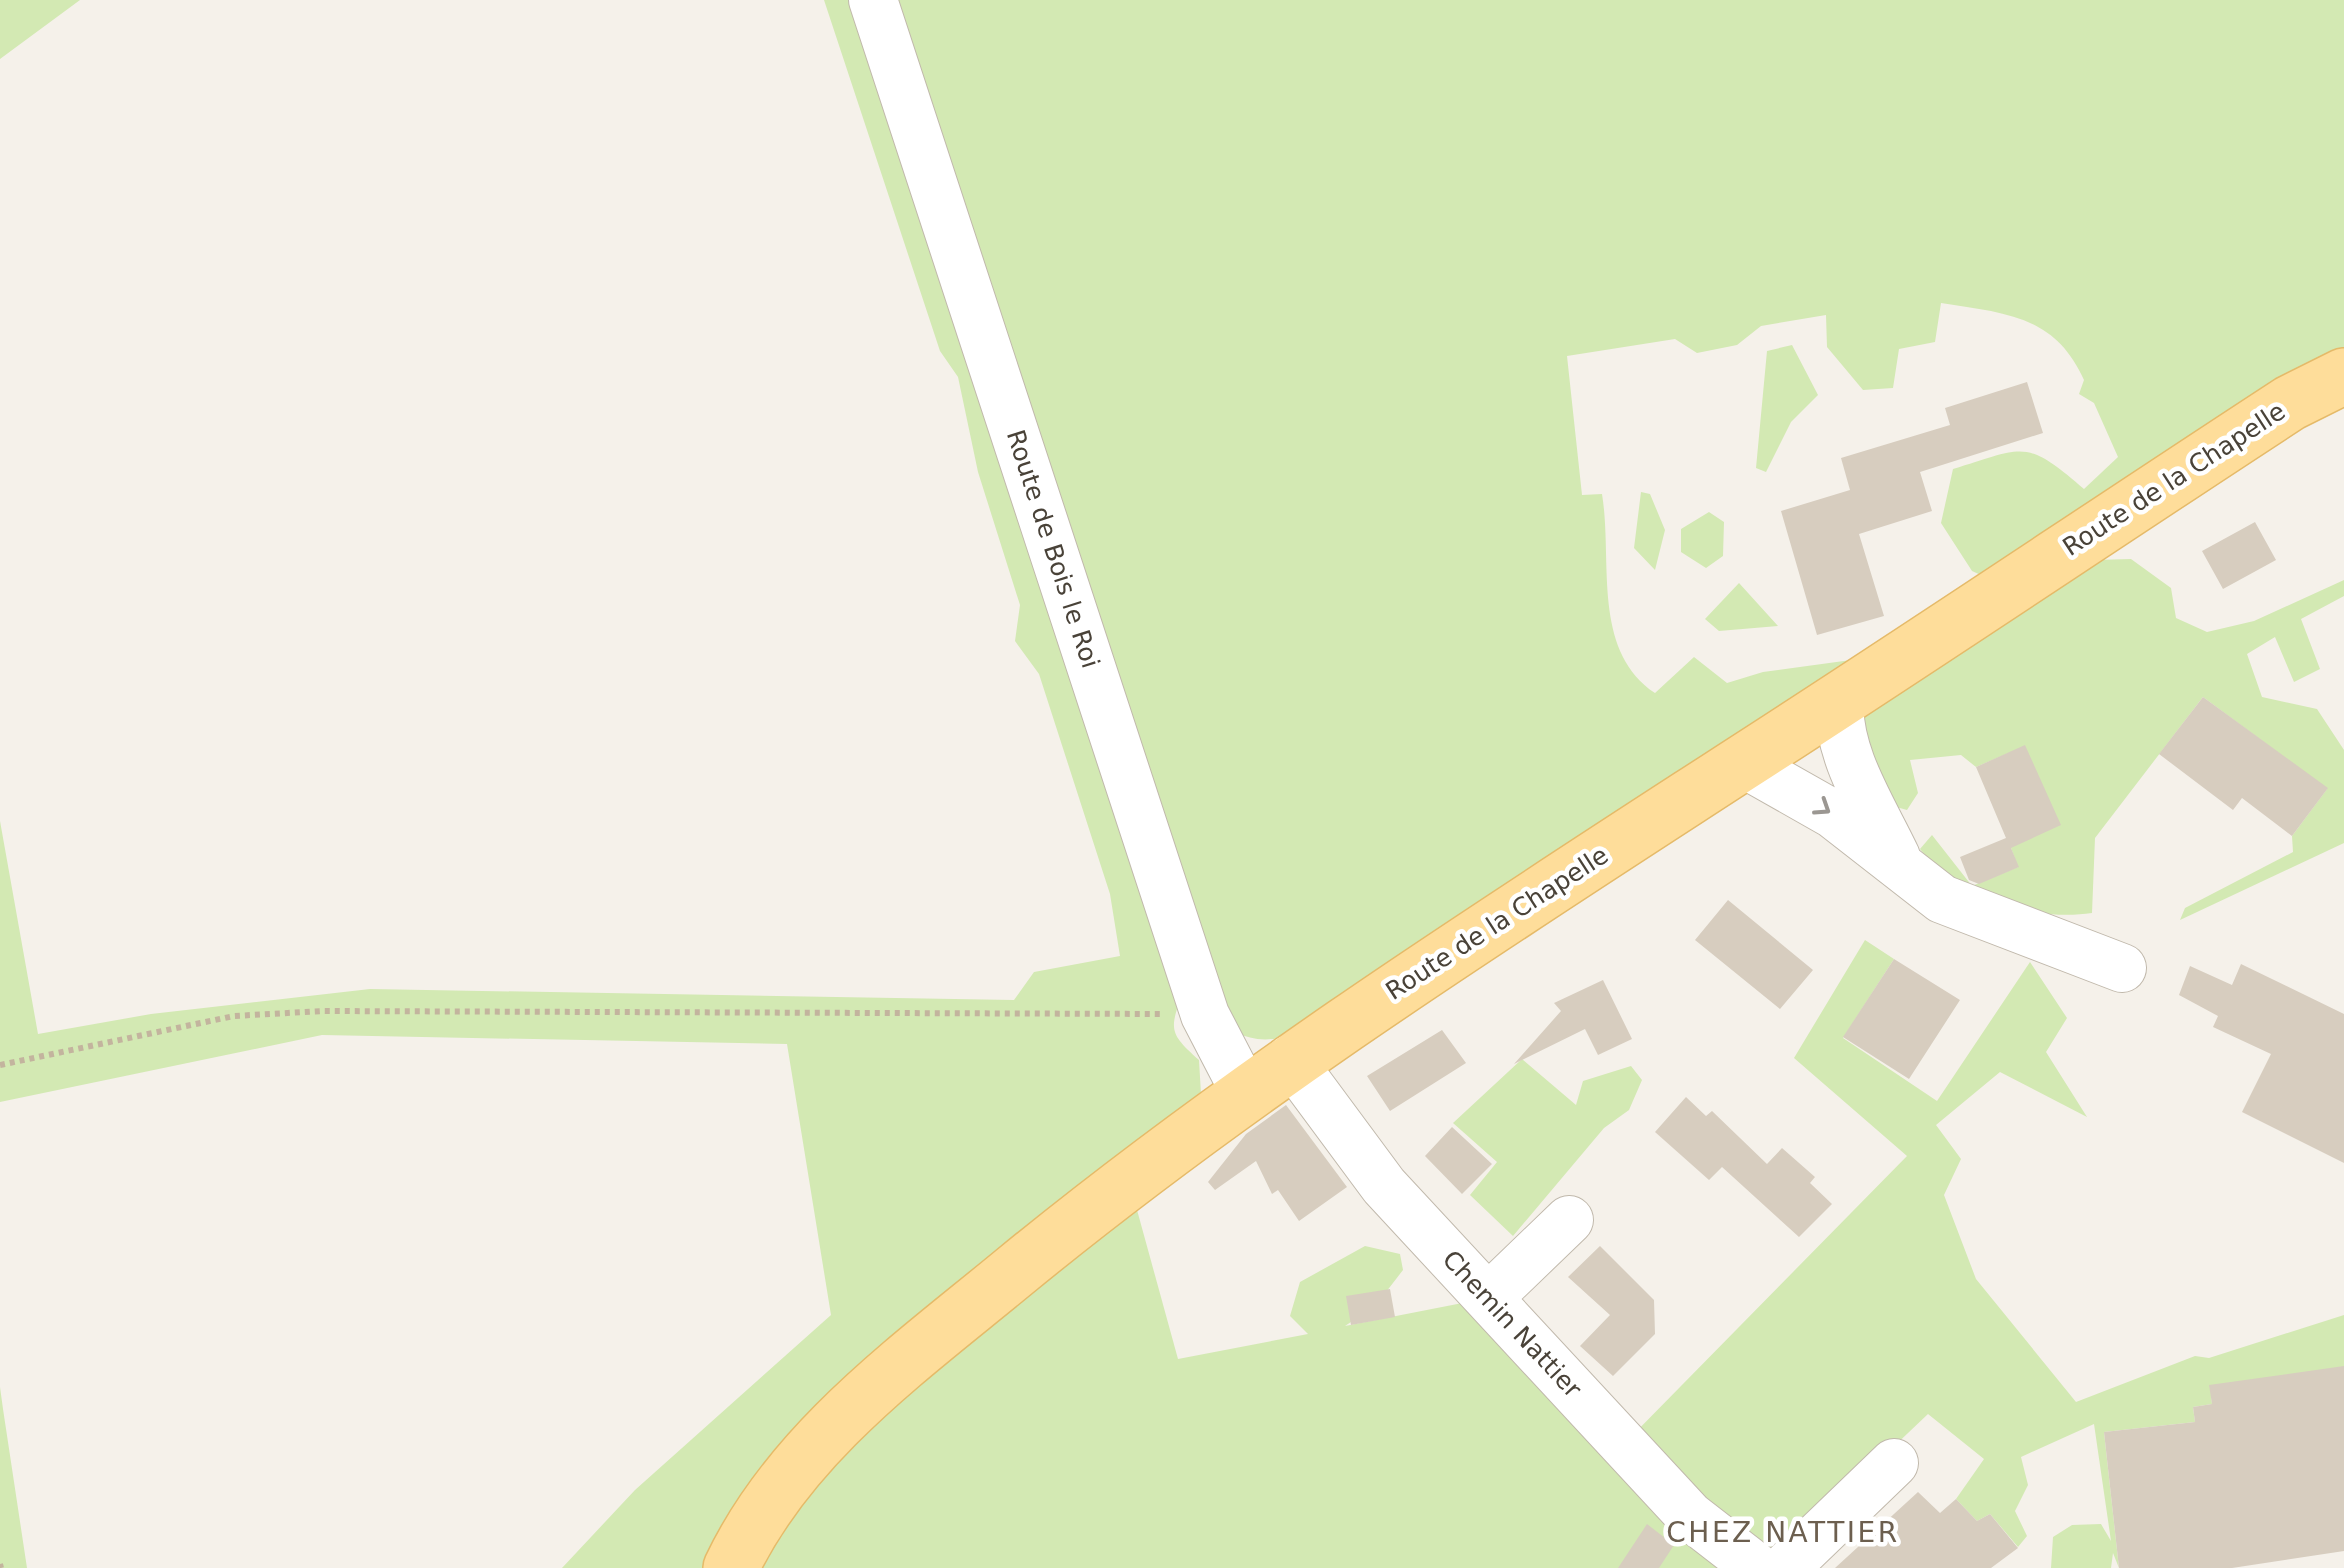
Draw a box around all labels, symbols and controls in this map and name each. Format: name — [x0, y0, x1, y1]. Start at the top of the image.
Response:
street label: Route de la Chapelle — [2057, 396, 2291, 562]
street label: Route de Bois le Roi — [1001, 426, 1105, 672]
one-way arrow — [1812, 795, 1830, 814]
street label: Route de la Chapelle — [1380, 840, 1614, 1006]
street label: Chemin Nattier — [1437, 1245, 1588, 1404]
district label: CHEZ NATTIER — [1666, 1516, 1900, 1549]

